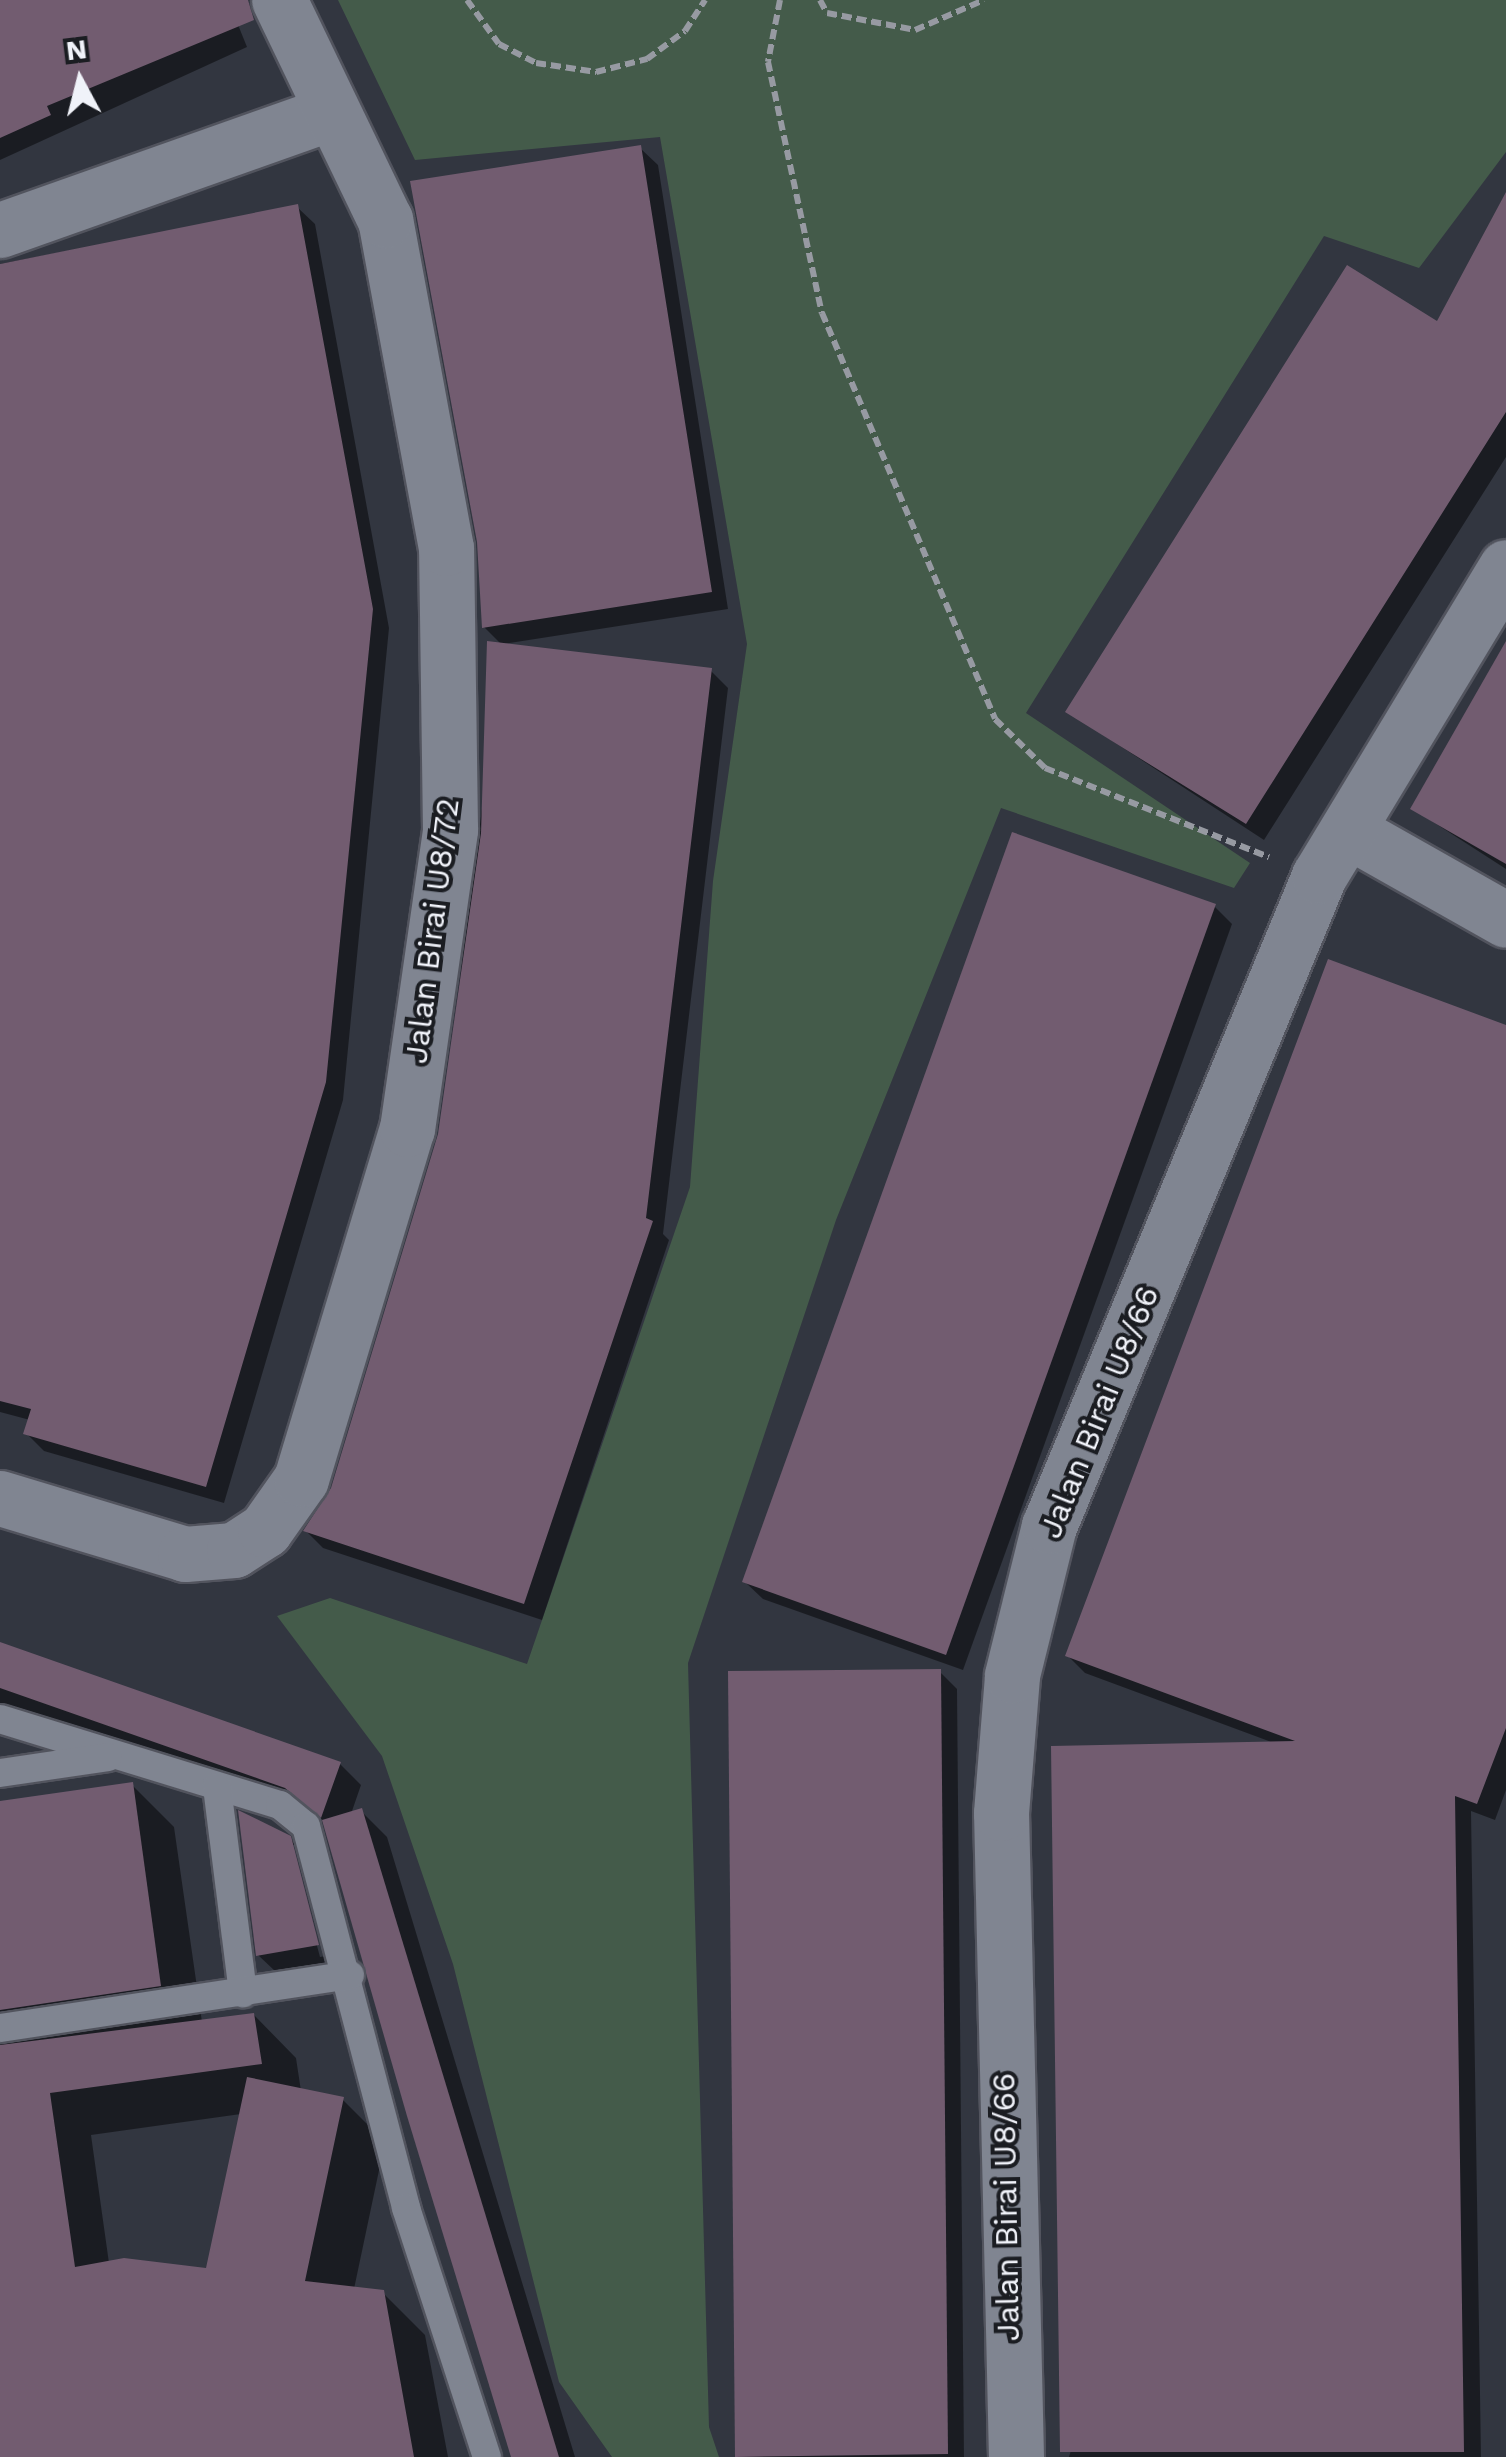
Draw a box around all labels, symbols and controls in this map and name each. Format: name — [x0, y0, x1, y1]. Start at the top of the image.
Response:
north arrow — [30, 30, 130, 130]
text: N — [64, 32, 89, 67]
street label: Jalan Birai U8/72 — [397, 796, 467, 1066]
street label: Jalan Birai U8/66 — [1031, 1280, 1167, 1544]
street label: Jalan Birai U8/66 — [984, 2072, 1028, 2342]

